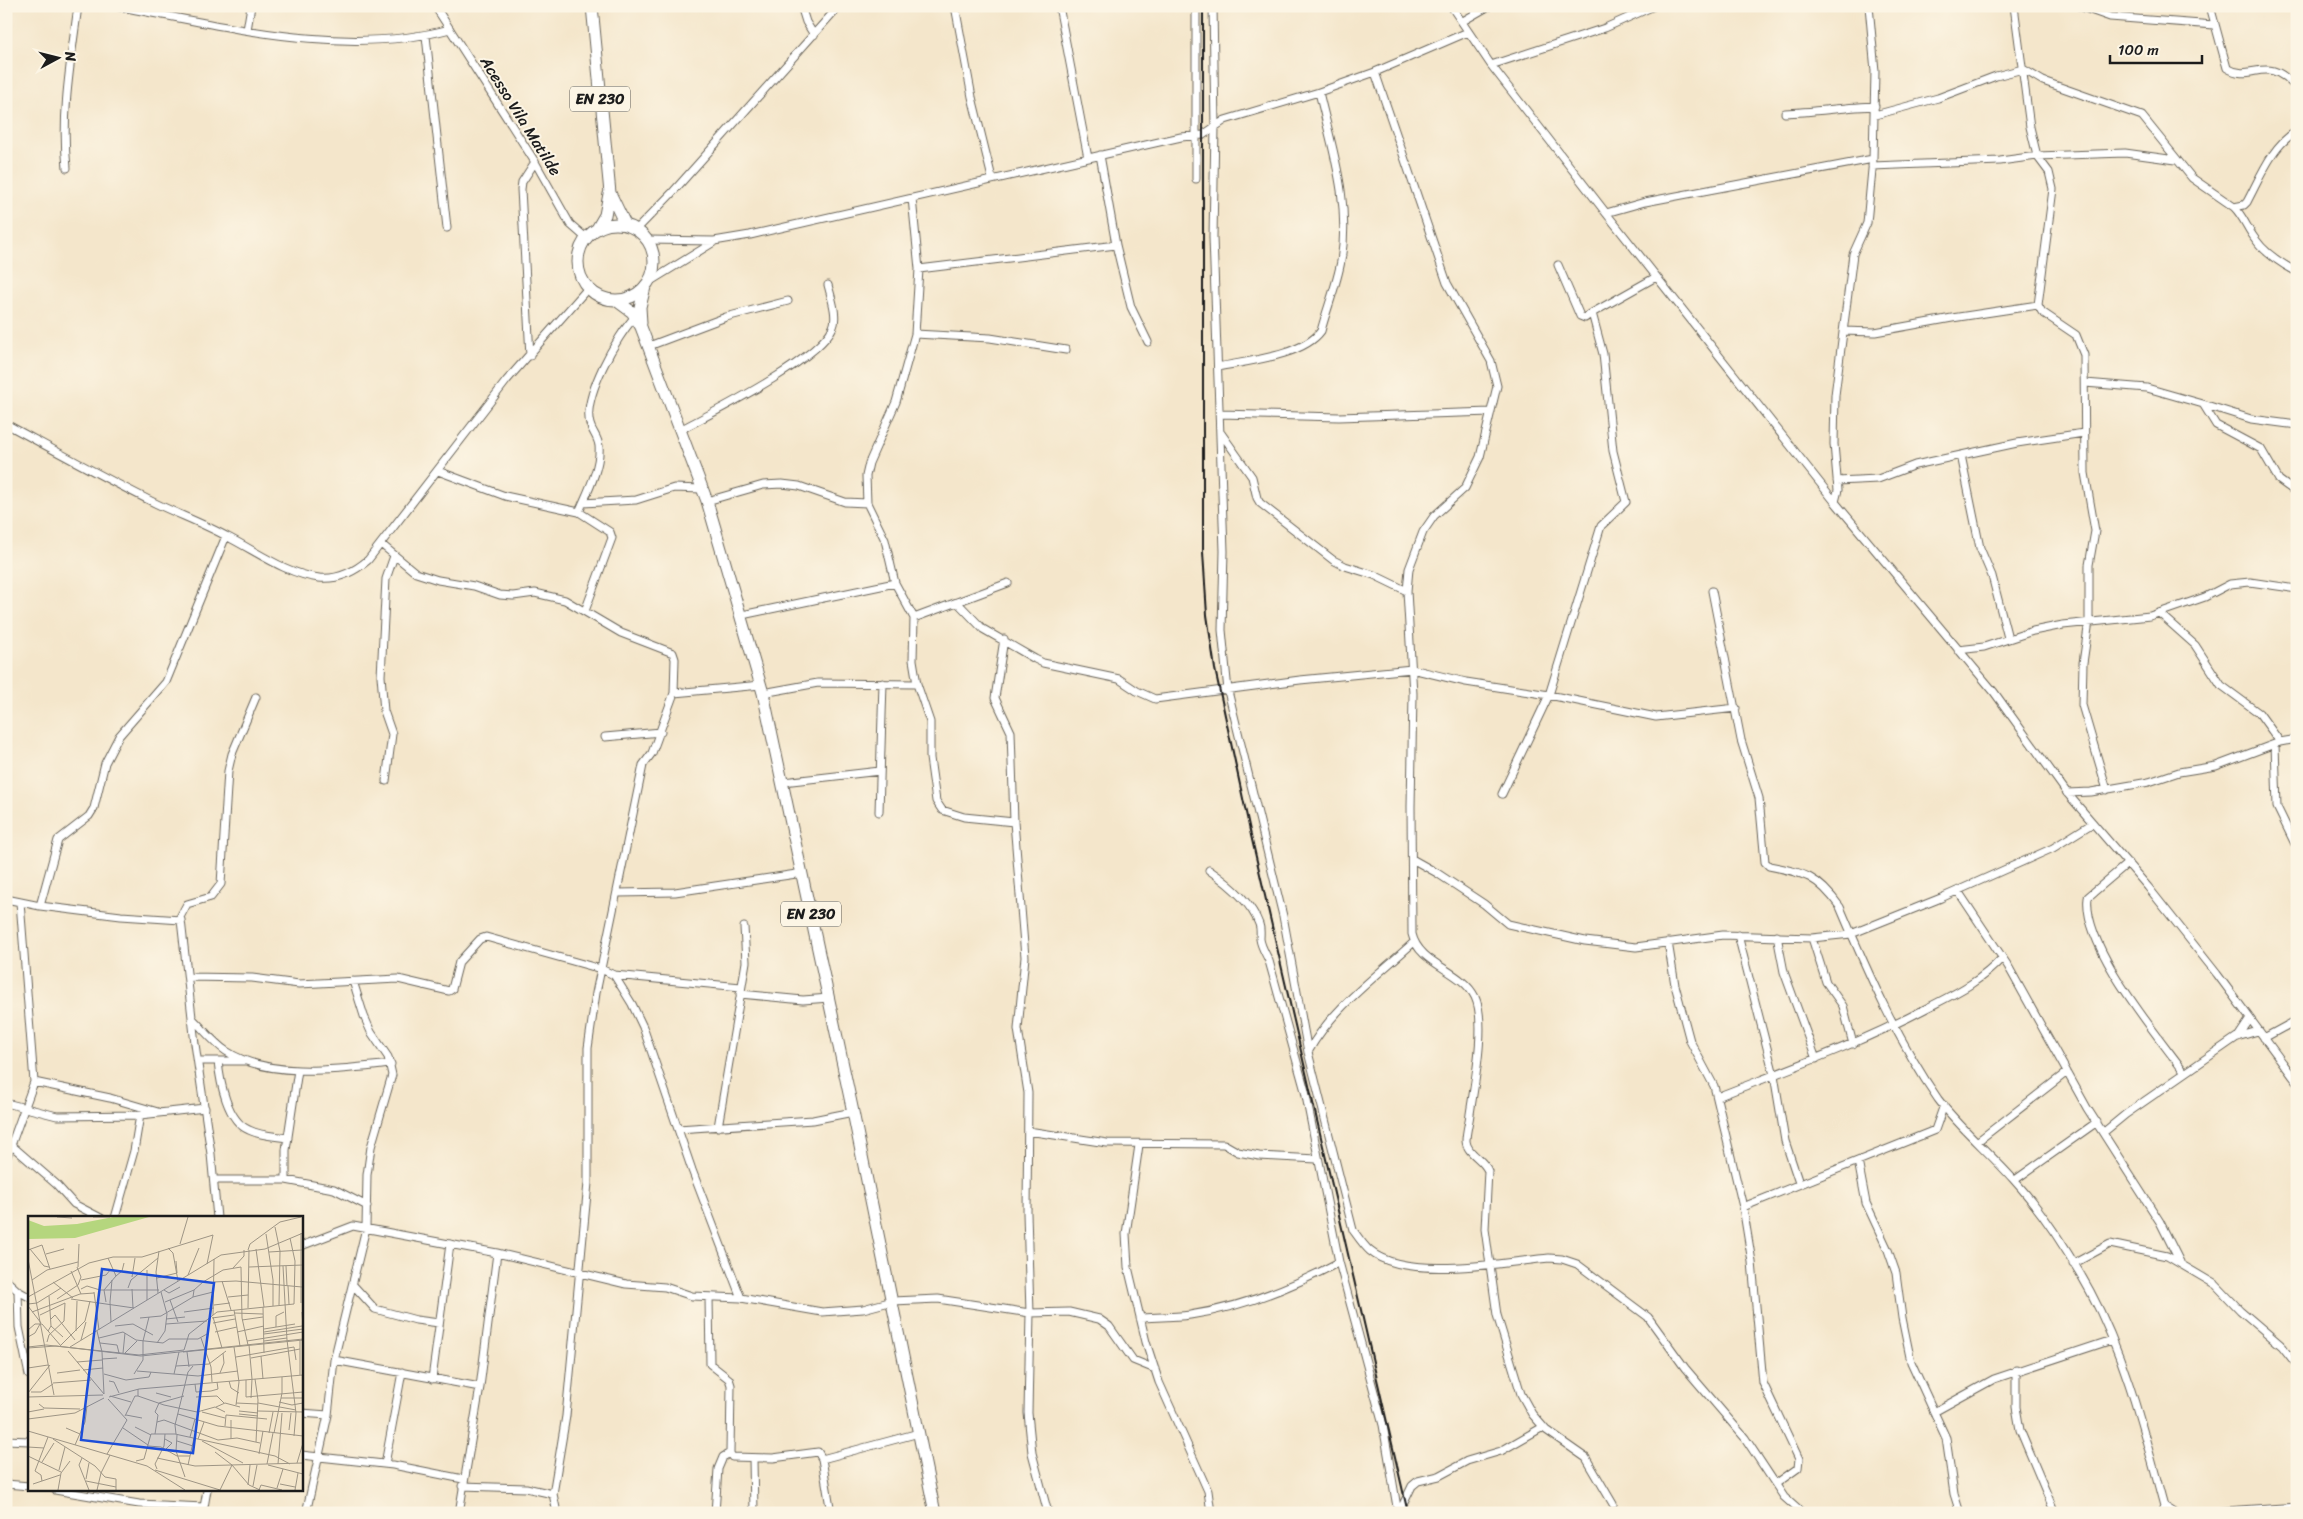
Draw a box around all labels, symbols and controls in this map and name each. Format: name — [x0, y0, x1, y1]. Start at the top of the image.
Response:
north arrow — [32, 32, 82, 82]
scale bar — [2110, 32, 2203, 64]
text: 100 m — [2118, 37, 2159, 63]
text: N — [57, 49, 83, 63]
street label: Acesso Vila Matilde — [472, 49, 570, 182]
road number: EN 230 — [570, 86, 630, 112]
road number: EN 230 — [781, 902, 841, 926]
inset map — [28, 1216, 302, 1492]

